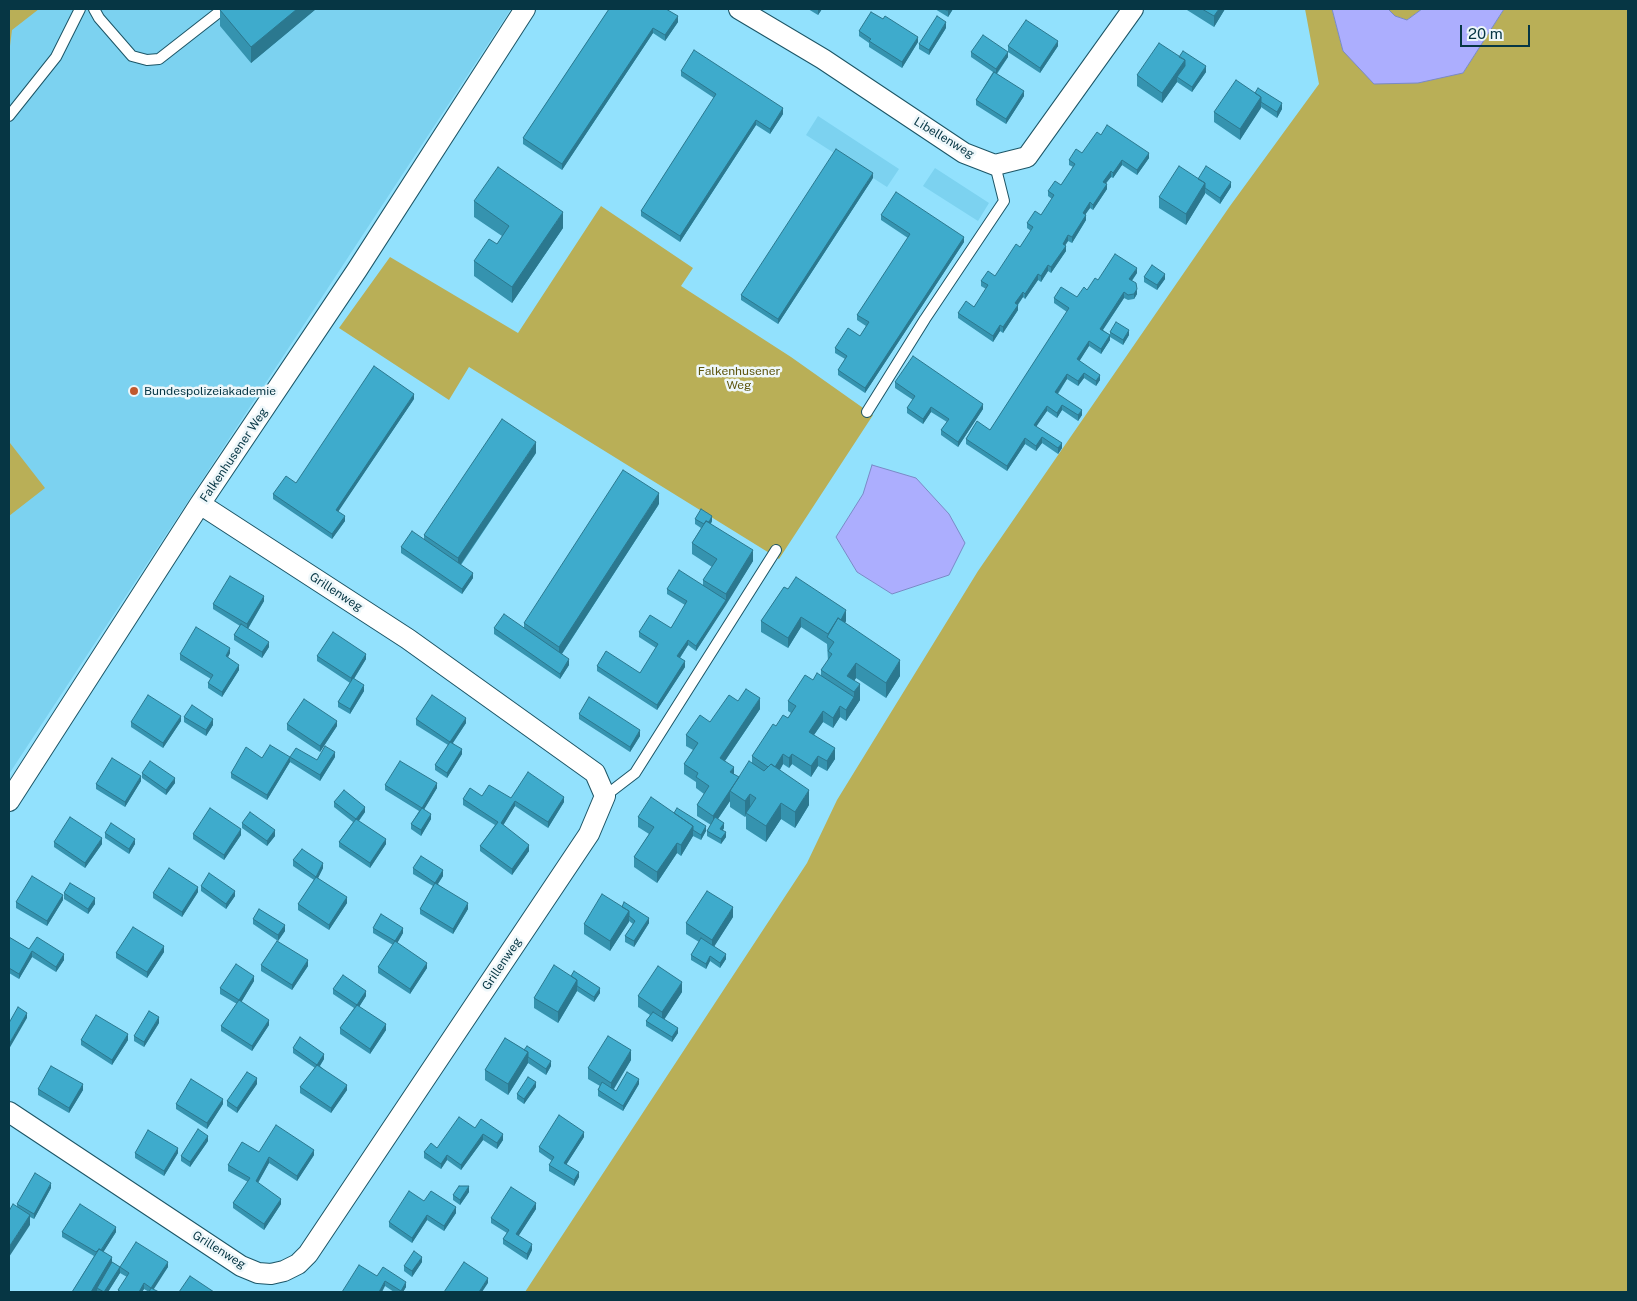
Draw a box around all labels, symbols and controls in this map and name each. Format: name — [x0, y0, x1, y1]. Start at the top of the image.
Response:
scale bar — [1462, 15, 1532, 47]
text: 20 m — [1468, 25, 1503, 42]
street label: Libellenweg — [911, 114, 977, 162]
park label: Falkenhusener Weg — [698, 364, 780, 392]
place label: Bundespolizeiakademie — [144, 384, 276, 398]
marker: Bundespolizeiakademie — [128, 385, 140, 397]
street label: Falkenhusener Weg — [197, 405, 271, 505]
street label: Grillenweg — [307, 570, 365, 614]
street label: Grillenweg — [479, 935, 525, 993]
street label: Grillenweg — [190, 1228, 248, 1272]

